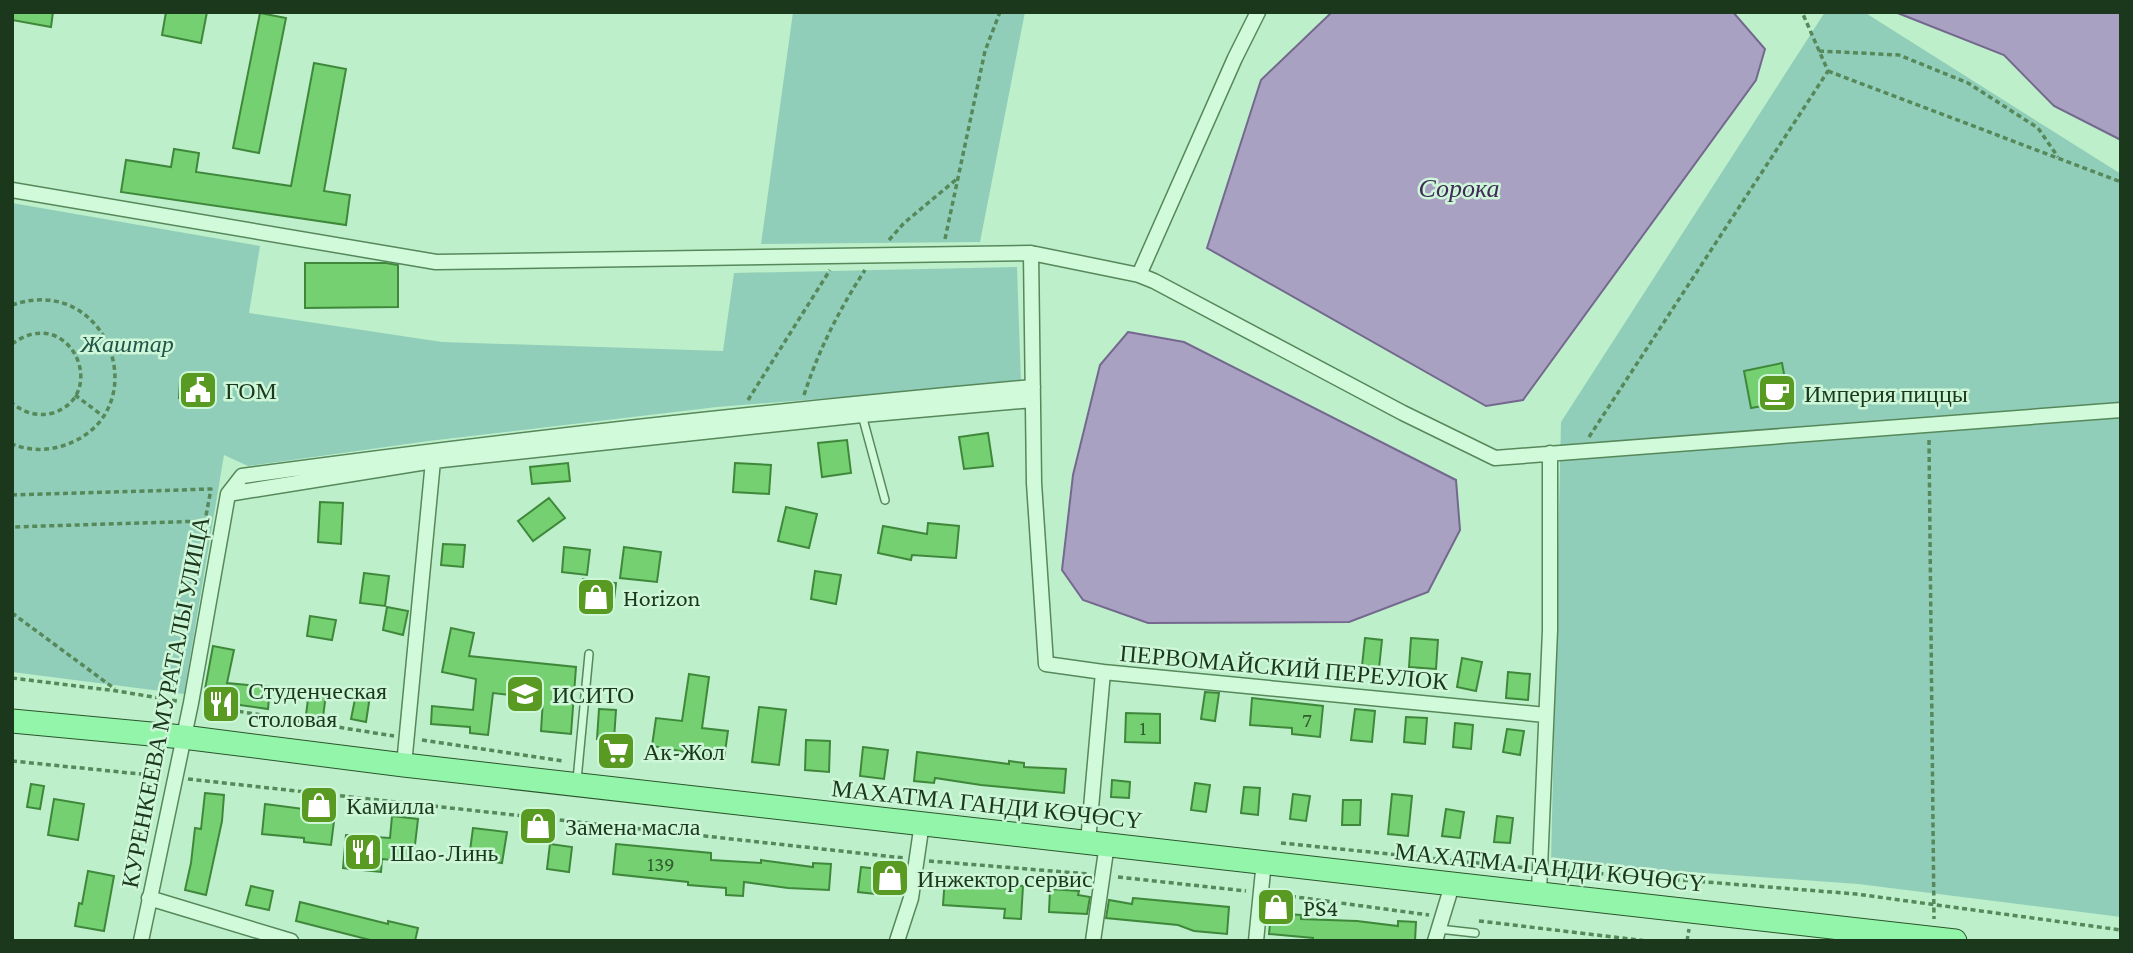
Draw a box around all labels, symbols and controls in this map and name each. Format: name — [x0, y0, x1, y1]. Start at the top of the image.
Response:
water label: Сорока — [1418, 174, 1500, 203]
park label: Жаштар — [79, 330, 174, 357]
public building icon: ГОМ — [177, 369, 219, 411]
cafe icon: Империя пиццы — [1756, 372, 1798, 414]
place label: ГОМ — [225, 377, 277, 404]
place label: Империя пиццы — [1804, 380, 1968, 407]
street label: КУРЕНКЕЕВА МУРАТАЛЫ УЛИЦА — [116, 513, 214, 890]
shop icon: Horizon — [575, 576, 617, 618]
place label: Horizon — [623, 584, 701, 611]
street label: ПЕРВОМАЙСКИЙ ПЕРЕУЛОК — [1119, 639, 1450, 695]
school or university icon: ИСИТО — [504, 673, 546, 715]
place label: Студенческая столовая — [248, 677, 387, 732]
place label: ИСИТО — [552, 681, 634, 708]
restaurant icon: Студенческая столовая — [200, 683, 242, 725]
house number: 7 — [1302, 708, 1312, 732]
house number: 1 — [1140, 716, 1147, 740]
supermarket icon: Ак-Жол — [595, 730, 637, 772]
place label: Ак-Жол — [643, 738, 725, 765]
street label: МАХАТМА ГАНДИ КӨЧӨСҮ — [830, 774, 1144, 834]
shop icon: Камилла — [298, 784, 340, 826]
place label: Камилла — [346, 792, 435, 819]
shop icon: Замена масла — [517, 805, 559, 847]
place label: Замена масла — [565, 813, 701, 840]
restaurant icon: Шао-Линь — [342, 831, 384, 873]
street label: МАХАТМА ГАНДИ КӨЧӨСҮ — [1393, 837, 1707, 897]
place label: Шао-Линь — [390, 839, 499, 866]
house number: 139 — [647, 852, 675, 876]
shop icon: Инжектор сервис — [869, 857, 911, 899]
place label: Инжектор сервис — [917, 865, 1093, 892]
shop icon: PS4 — [1255, 886, 1297, 928]
place label: PS4 — [1303, 894, 1339, 921]

